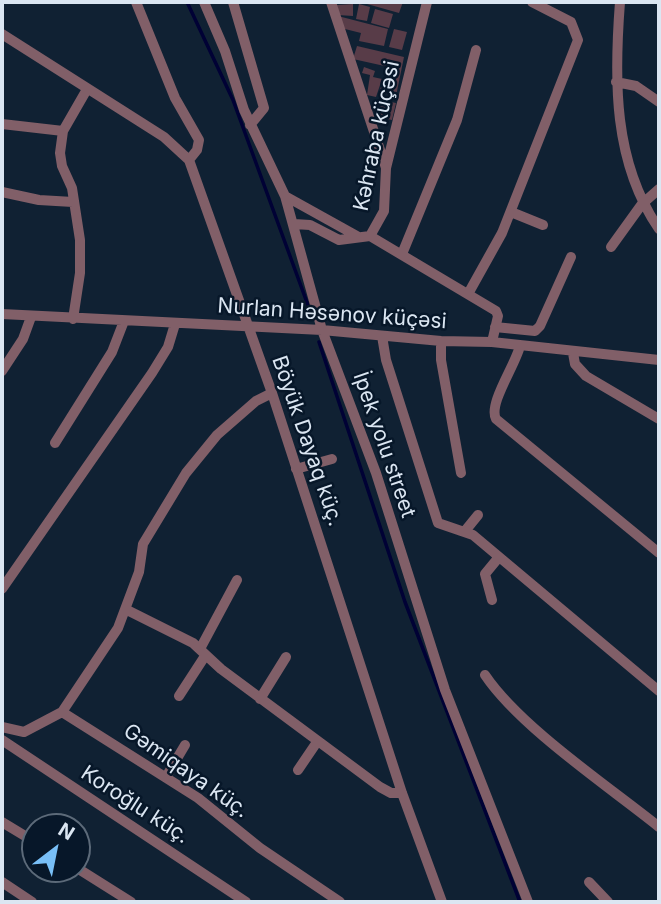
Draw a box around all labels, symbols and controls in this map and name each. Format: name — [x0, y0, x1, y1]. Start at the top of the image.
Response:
street label: Kəhraba küçəsi — [349, 59, 405, 213]
street label: Nurlan Həsənov küçəsi — [217, 293, 447, 335]
street label: Böyük Dayaq küç. — [266, 353, 348, 529]
street label: İpek yolu street — [347, 369, 421, 521]
street label: Gəmiqaya küç. — [119, 718, 253, 824]
street label: Koroğlu küç. — [76, 761, 194, 849]
north arrow — [21, 813, 91, 883]
text: N — [54, 818, 79, 845]

